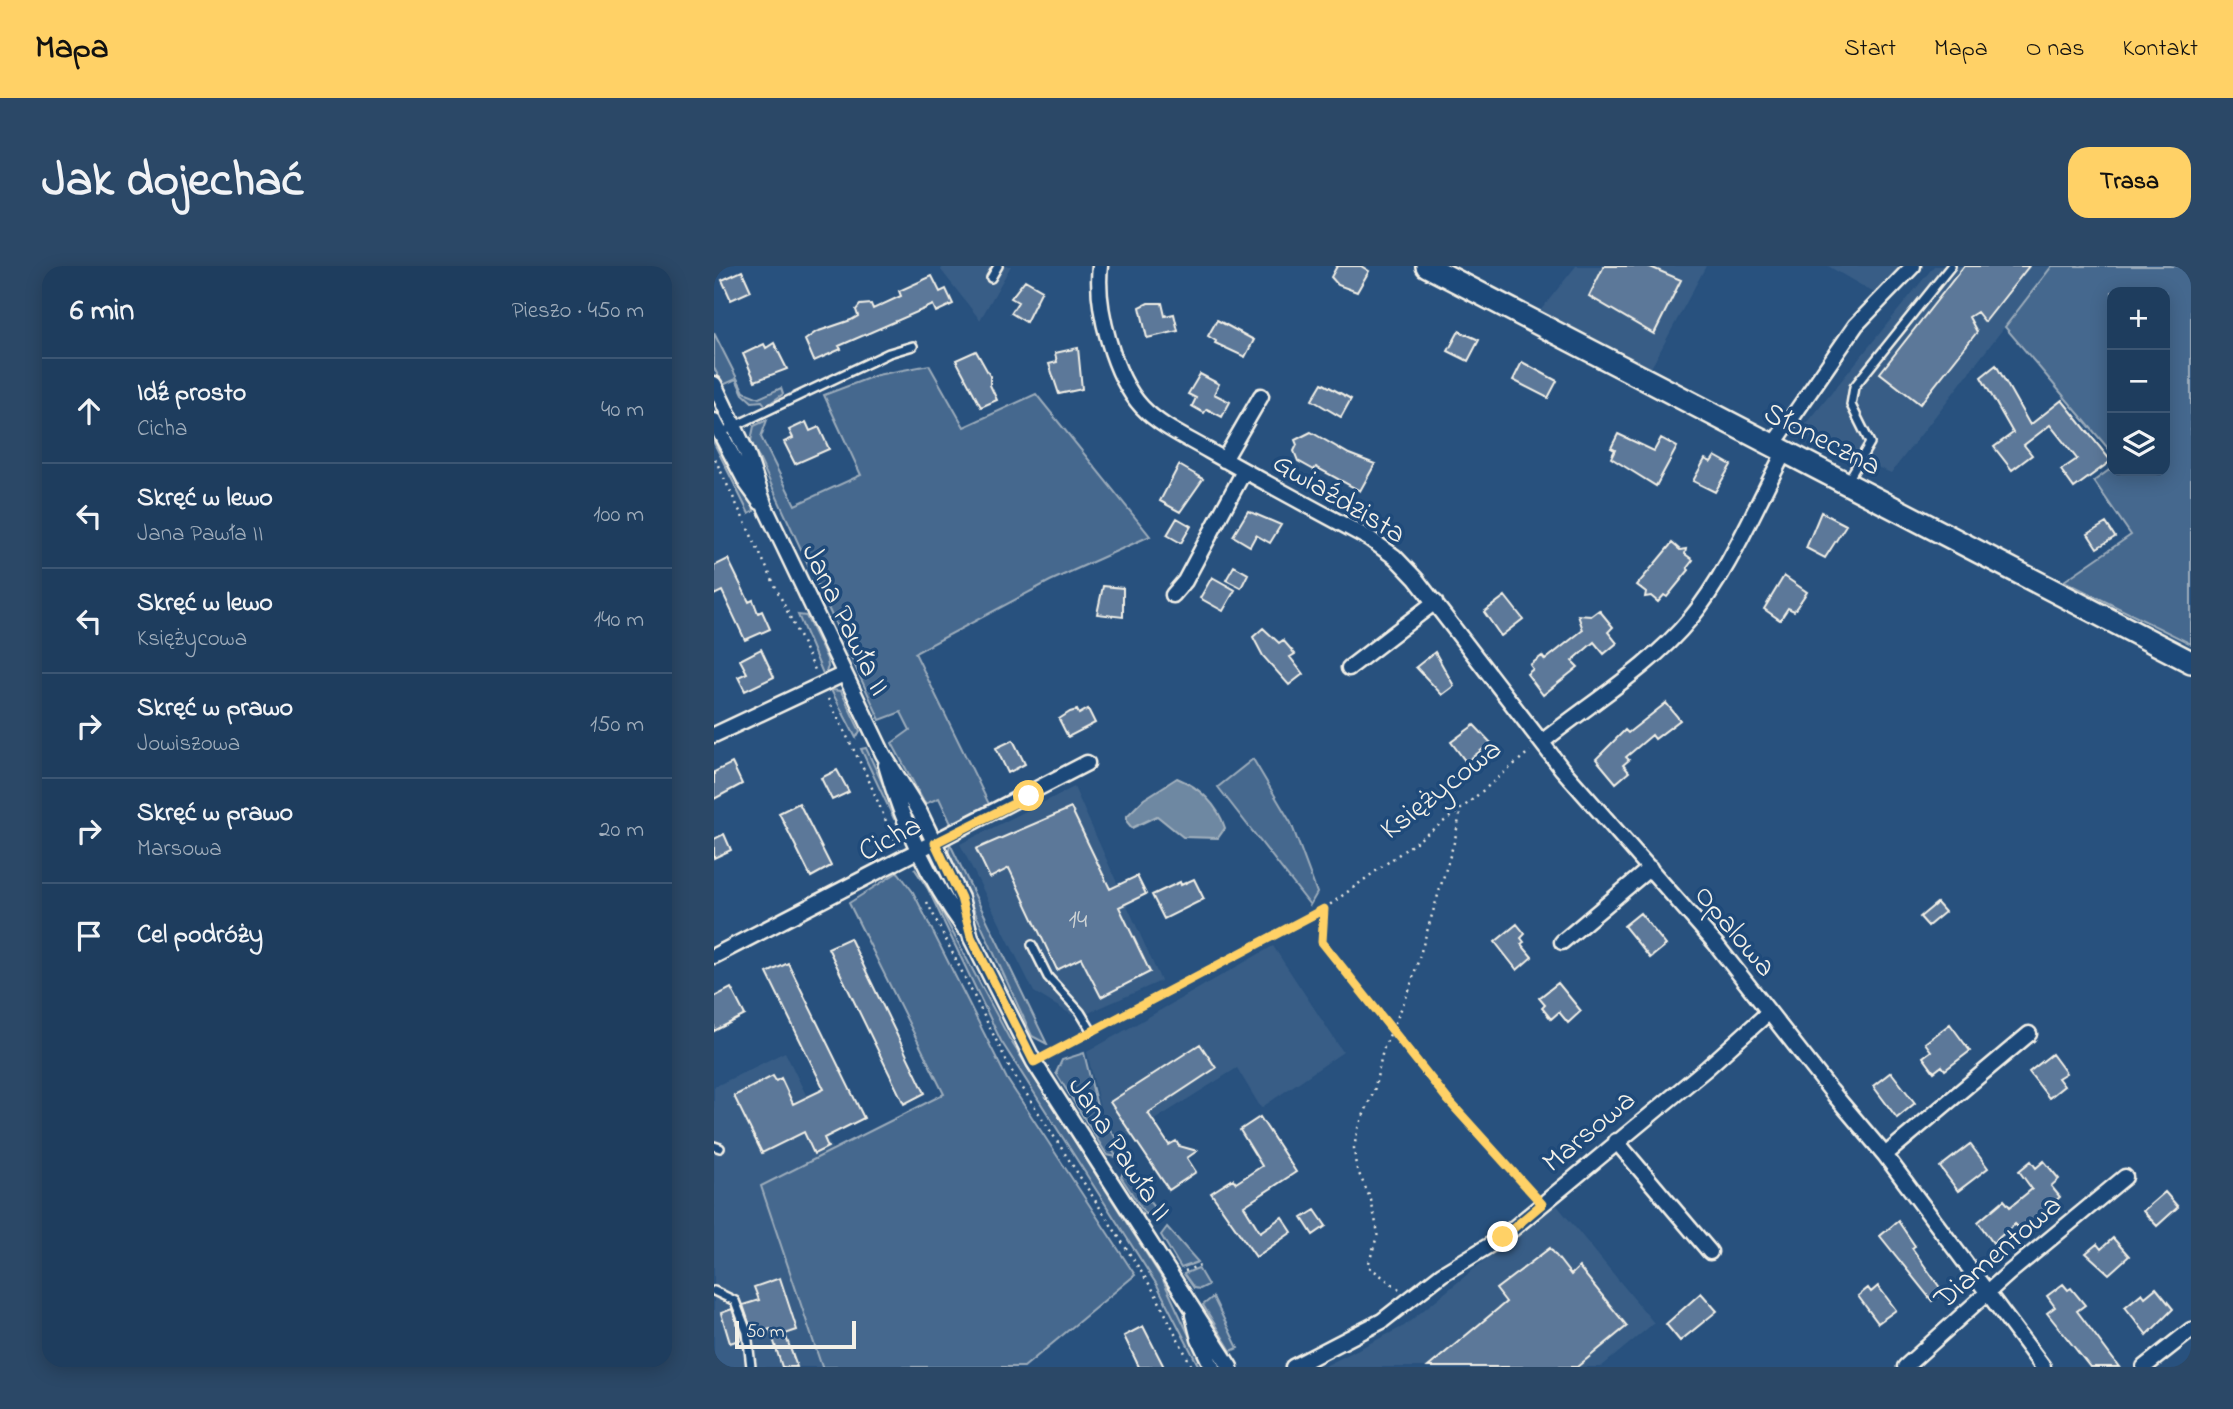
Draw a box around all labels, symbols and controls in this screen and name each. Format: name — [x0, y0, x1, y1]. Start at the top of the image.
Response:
text: Mapa — [35, 25, 109, 73]
text: Start — [1844, 32, 1896, 67]
text: Mapa — [1934, 32, 1988, 67]
text: O nas — [2026, 32, 2084, 67]
text: Kontakt — [2122, 32, 2198, 67]
text: Jak dojechać — [42, 146, 303, 218]
button: Trasa — [2068, 147, 2191, 218]
map controls — [2107, 287, 2170, 476]
button: + — [2107, 287, 2170, 350]
text: 6 min — [70, 290, 134, 334]
text: Pieszo · 450 m — [512, 295, 644, 328]
button: − — [2107, 350, 2170, 413]
text: Idź prosto — [137, 375, 246, 413]
icon: ahead — [70, 392, 108, 430]
street label: Słoneczna — [1755, 392, 1888, 489]
text: 40 m — [601, 394, 644, 427]
text: Cicha — [137, 413, 187, 446]
button: layers — [2107, 413, 2170, 476]
street label: Gwiaździsta — [1263, 442, 1414, 557]
text: Skręć w lewo — [137, 480, 273, 518]
icon: left — [70, 497, 108, 535]
text: 100 m — [593, 499, 644, 532]
text: Jana Pawła II — [137, 518, 263, 551]
street label: Jana Pawła II — [788, 537, 900, 704]
text: Skręć w lewo — [137, 585, 273, 623]
icon: left — [70, 602, 108, 640]
text: 140 m — [594, 604, 644, 637]
text: Księżycowa — [137, 623, 247, 656]
text: Skręć w prawo — [137, 690, 293, 728]
icon: right — [70, 707, 108, 745]
text: 150 m — [590, 709, 644, 742]
text: Jowiszowa — [137, 728, 240, 761]
street label: Księżycowa — [1372, 729, 1512, 852]
route start — [1013, 780, 1044, 811]
text: Skręć w prawo — [137, 795, 293, 833]
street label: Cicha — [851, 805, 930, 874]
icon: right — [70, 812, 108, 850]
text: 20 m — [599, 814, 644, 847]
text: Marsowa — [137, 833, 222, 866]
street label: Opalowa — [1682, 876, 1786, 988]
house number: 14 — [1069, 902, 1088, 940]
icon: arrive — [70, 917, 108, 955]
text: Cel podróży — [137, 917, 263, 955]
street label: Jana Pawła II — [1055, 1069, 1182, 1231]
street label: Marsowa — [1533, 1080, 1646, 1185]
street label: Diamentowa — [1925, 1185, 2073, 1322]
route end — [1487, 1221, 1518, 1252]
scale bar — [735, 1318, 856, 1350]
text: 50 m — [746, 1319, 785, 1346]

